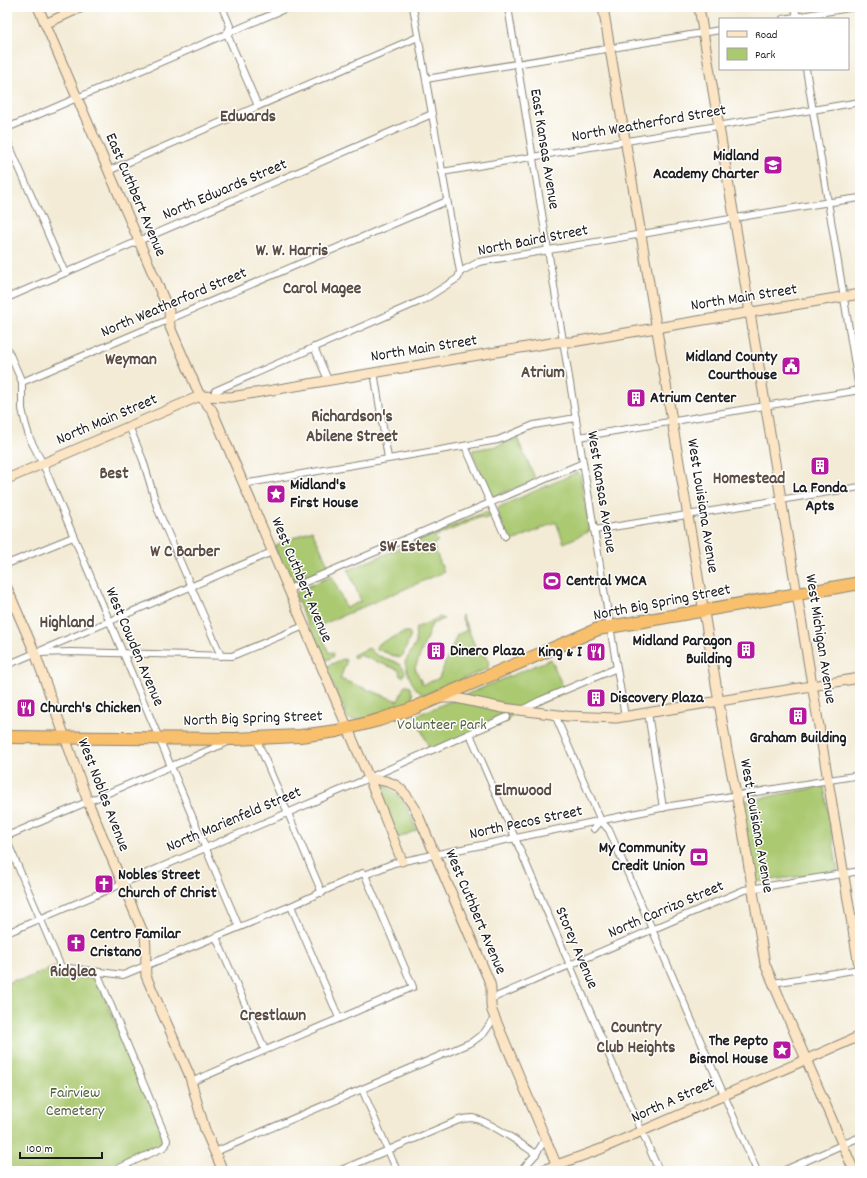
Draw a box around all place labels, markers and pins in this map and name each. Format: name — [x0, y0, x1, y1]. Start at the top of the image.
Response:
place label: Midland Academy Charter — [653, 145, 760, 186]
school or university icon: Midland Academy Charter — [762, 154, 784, 176]
place label: Midland County Courthouse — [686, 346, 779, 387]
public building icon: Midland County Courthouse — [780, 355, 802, 377]
building icon: Atrium Center — [625, 387, 647, 409]
place label: Atrium Center — [650, 387, 737, 410]
building icon: La Fonda Apts — [809, 455, 831, 477]
place label: Midland's First House — [290, 474, 358, 515]
place label: La Fonda Apts — [793, 477, 849, 518]
place icon: Midland's First House — [265, 483, 287, 505]
sports icon: Central YMCA — [541, 570, 563, 592]
place label: Central YMCA — [566, 570, 647, 593]
place label: Midland Paragon Building — [633, 630, 732, 671]
building icon: Midland Paragon Building — [735, 639, 757, 661]
building icon: Dinero Plaza — [425, 640, 447, 662]
place label: Dinero Plaza — [450, 640, 526, 663]
place label: King & I — [538, 641, 583, 664]
restaurant icon: King & I — [585, 641, 607, 663]
building icon: Discovery Plaza — [585, 687, 607, 709]
place label: Discovery Plaza — [610, 687, 705, 710]
restaurant icon: Church's Chicken — [15, 697, 37, 719]
place label: Church's Chicken — [40, 697, 141, 720]
building icon: Graham Building — [787, 705, 809, 727]
place label: Graham Building — [749, 727, 847, 750]
place label: My Community Credit Union — [599, 837, 687, 878]
bank icon: My Community Credit Union — [688, 846, 710, 868]
place label: Nobles Street Church of Christ — [118, 864, 217, 905]
church icon: Nobles Street Church of Christ — [93, 873, 115, 895]
place label: Centro Familar Cristano — [90, 923, 182, 964]
church icon: Centro Familar Cristano — [65, 932, 87, 954]
place label: The Pepto Bismol House — [689, 1030, 768, 1071]
place icon: The Pepto Bismol House — [771, 1039, 793, 1061]

